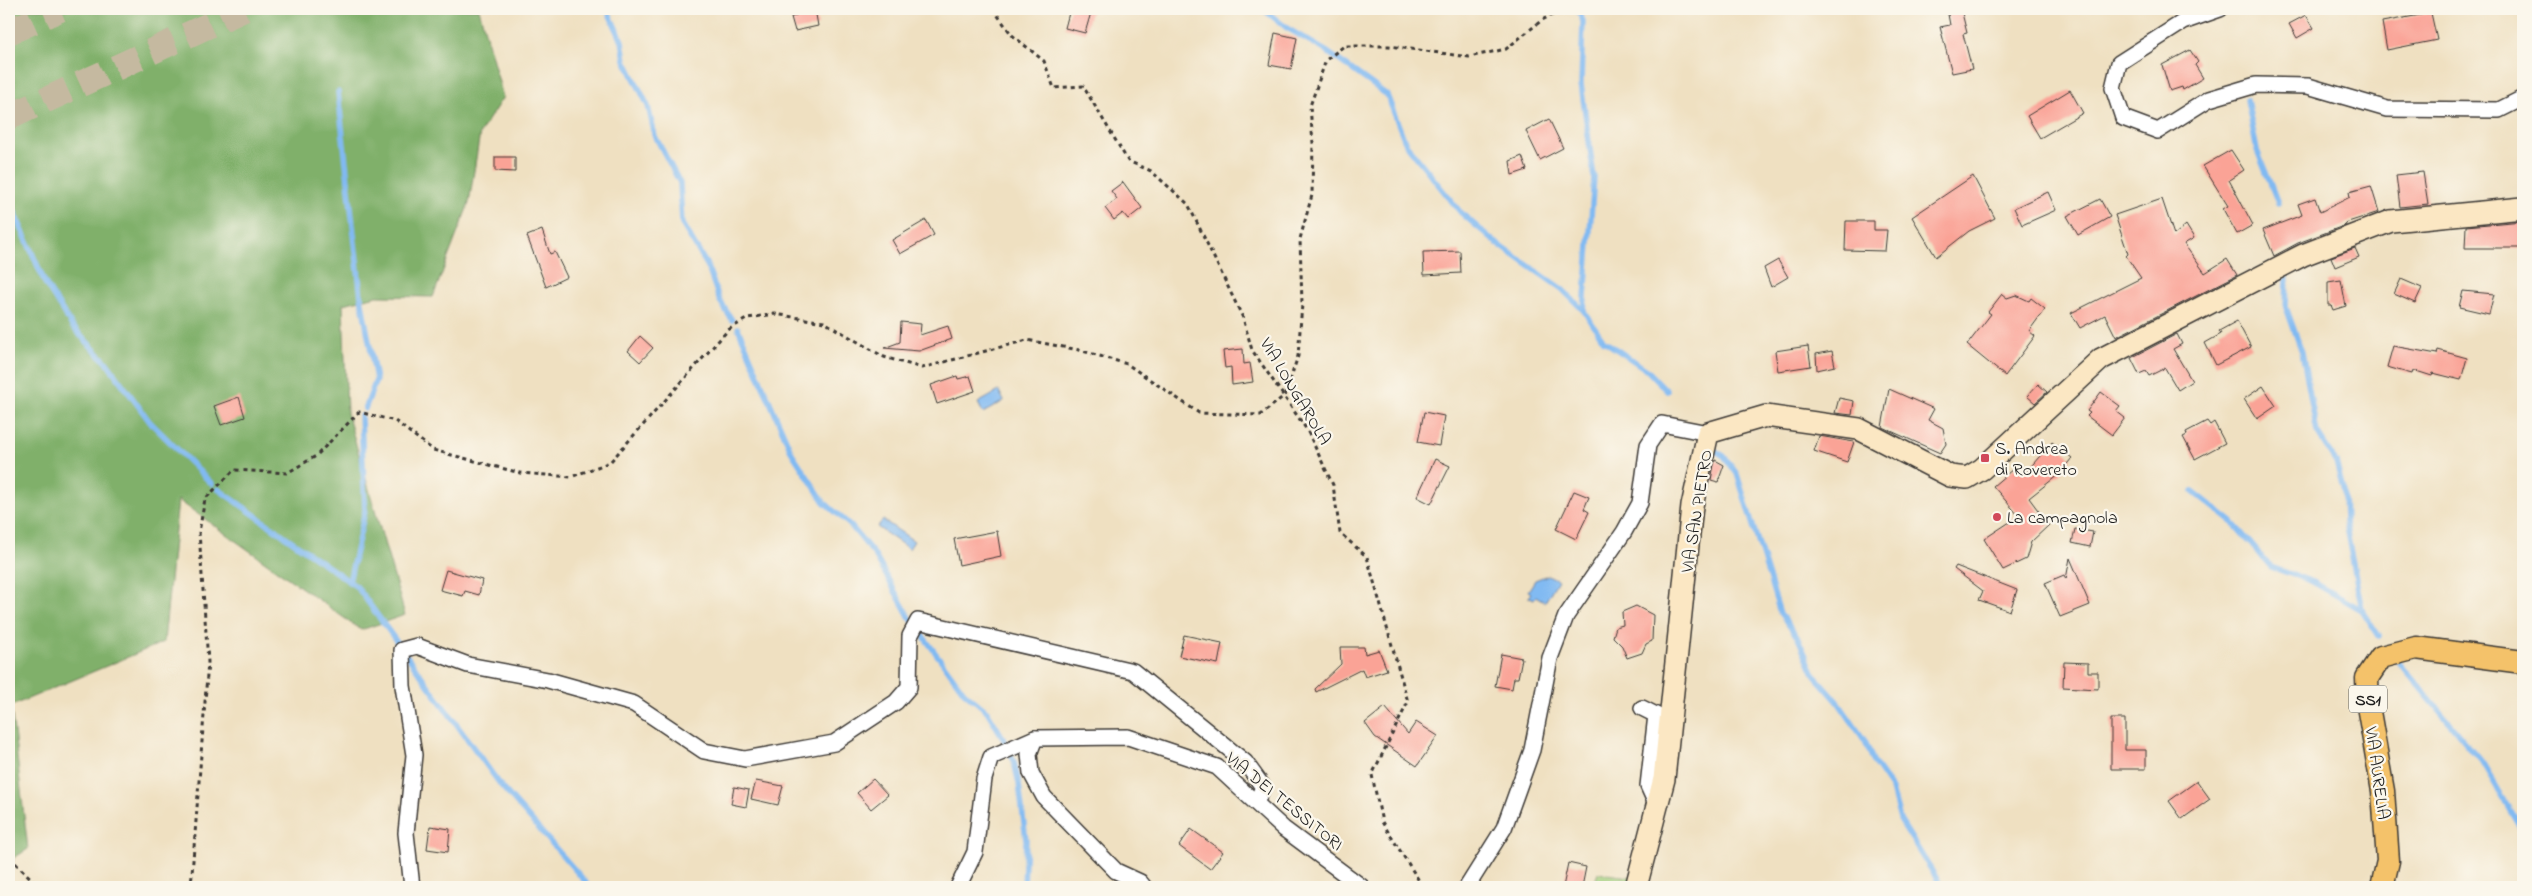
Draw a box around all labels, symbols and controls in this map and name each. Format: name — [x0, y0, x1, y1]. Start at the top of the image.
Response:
street label: VIA LONGAROLA — [1251, 333, 1337, 451]
place label: S. Andrea di Rovereto — [1995, 437, 2077, 484]
street label: VIA SAN PIETRO — [1675, 448, 1721, 576]
marker: S. Andrea di Rovereto — [1979, 452, 1991, 464]
place label: La campagnola — [2007, 506, 2118, 533]
marker: La campagnola — [1991, 511, 2003, 523]
road number: SS1 — [2349, 686, 2387, 712]
street label: VIA AURELIA — [2356, 724, 2395, 821]
street label: VIA DEI TESSITORI — [1218, 746, 1348, 858]

